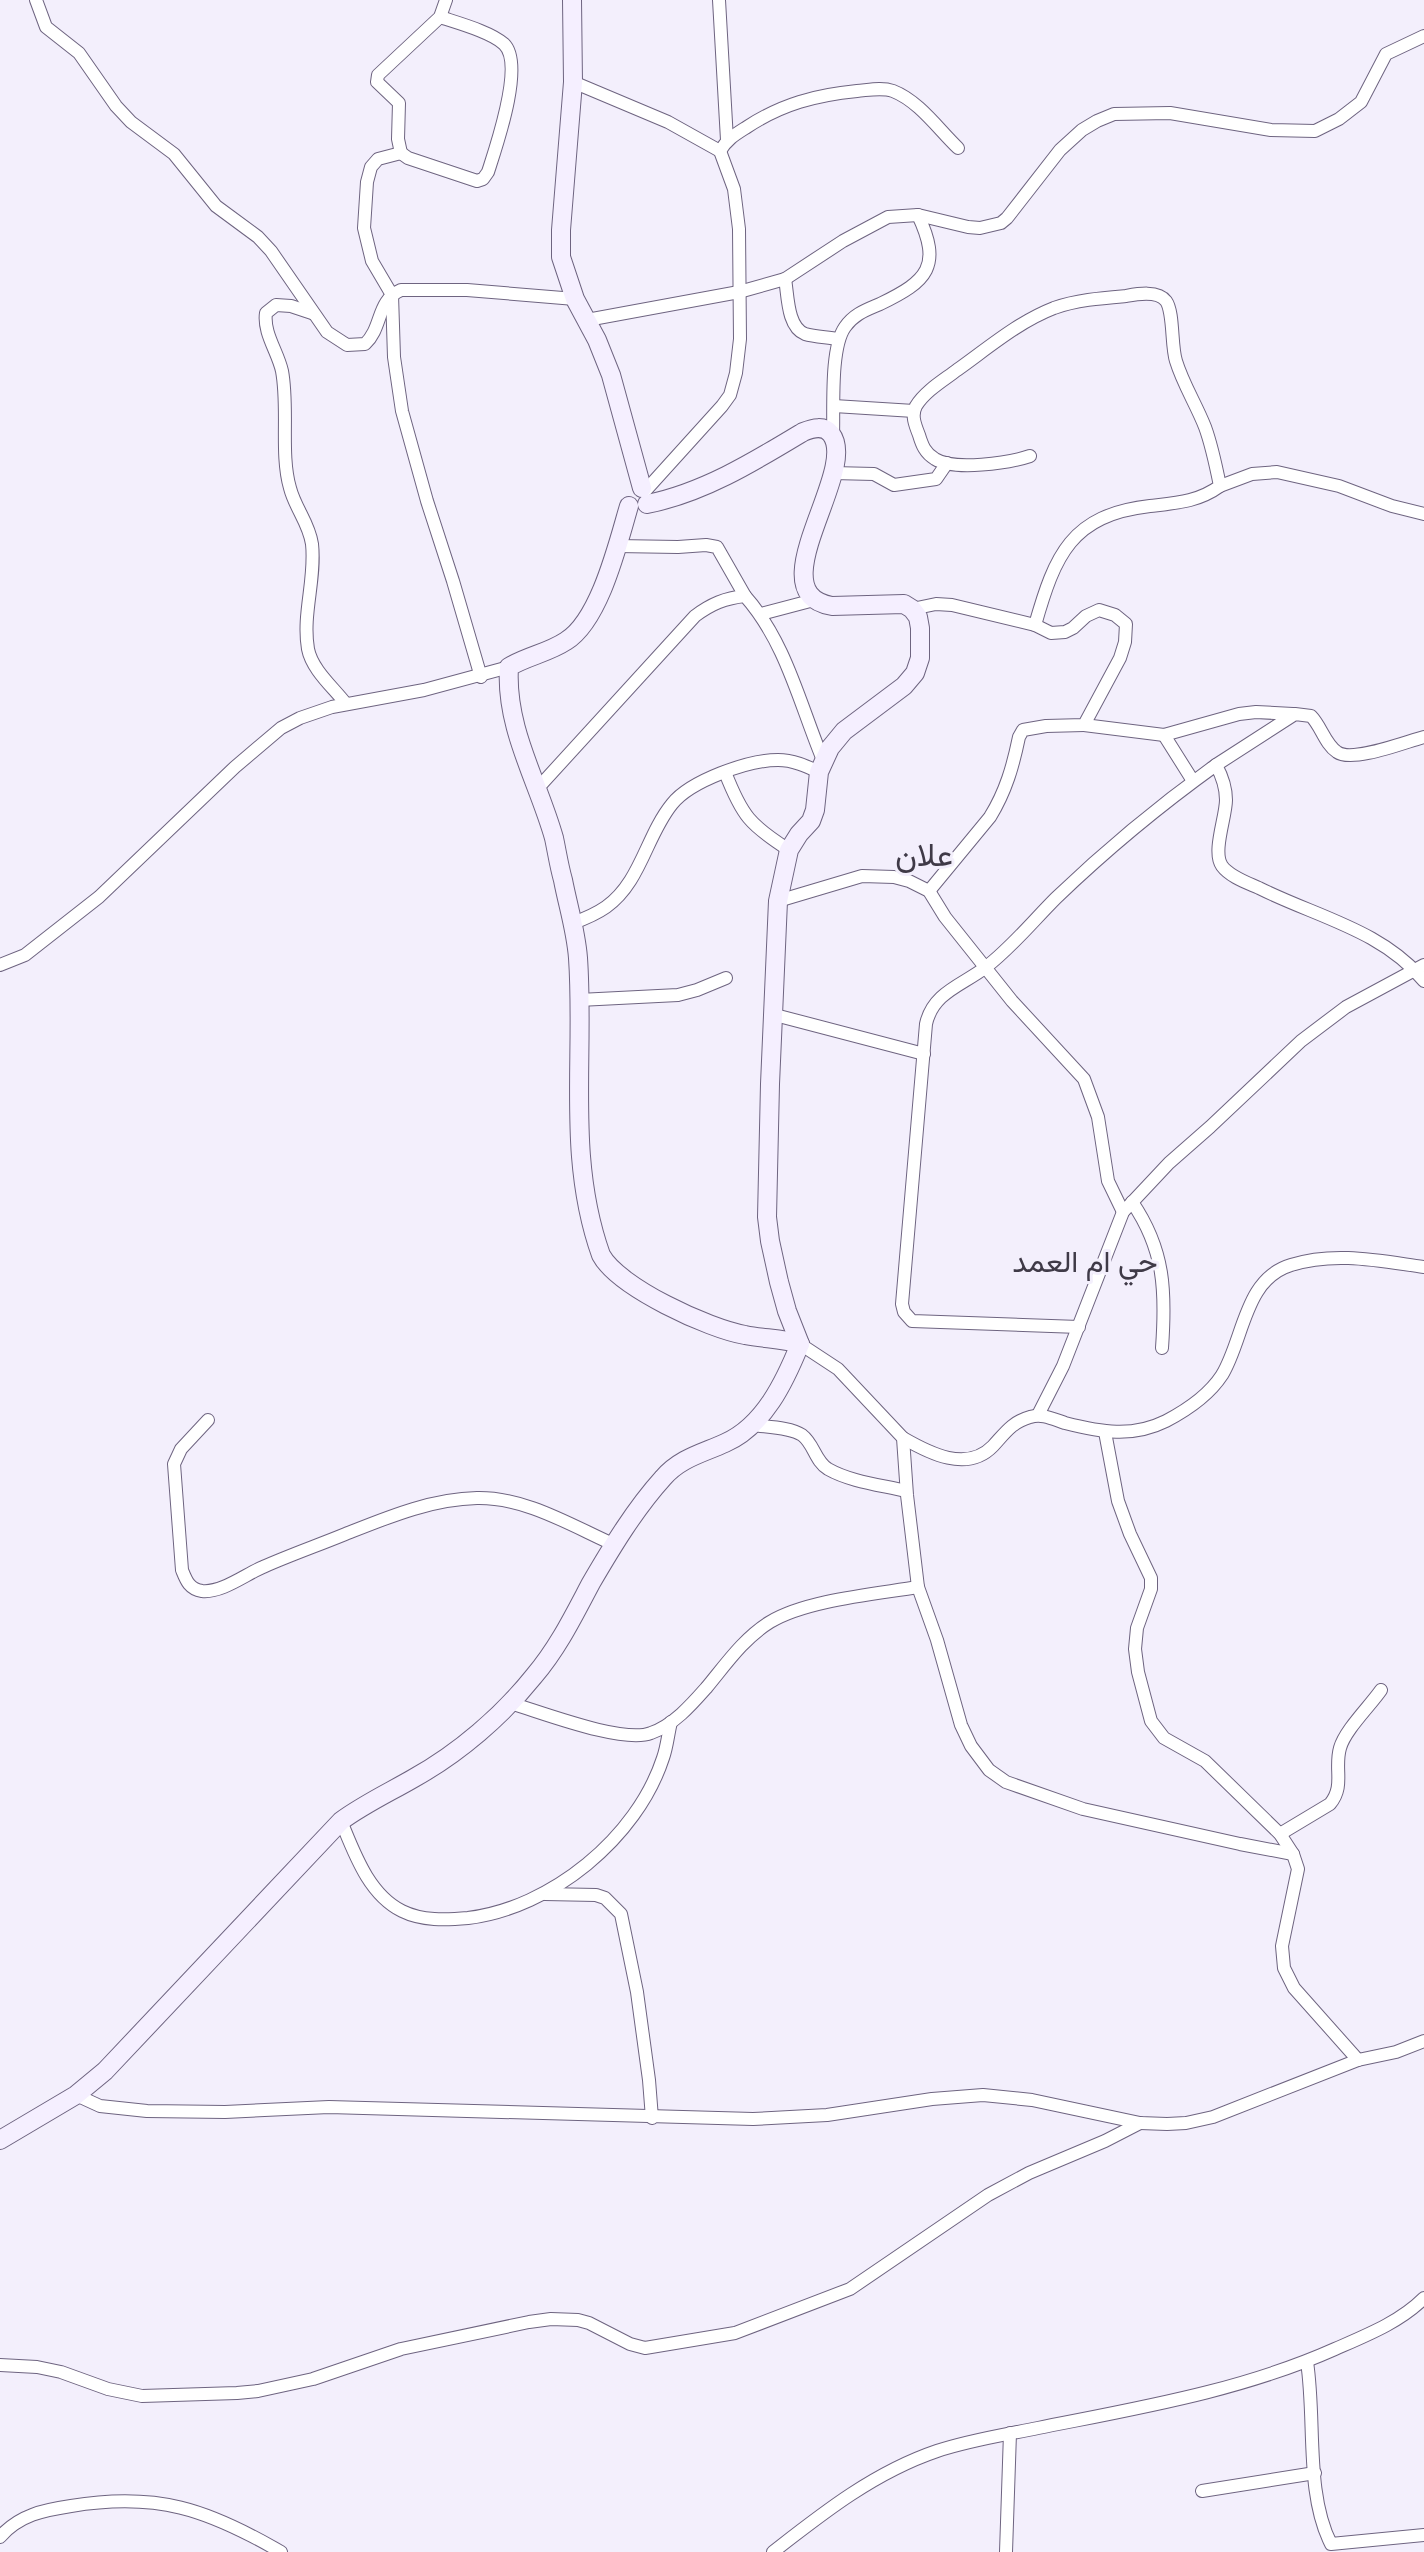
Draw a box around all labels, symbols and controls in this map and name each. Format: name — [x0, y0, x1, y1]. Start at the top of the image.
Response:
district label: علان — [895, 837, 953, 873]
district label: حي ام العمد — [1012, 1245, 1158, 1286]

